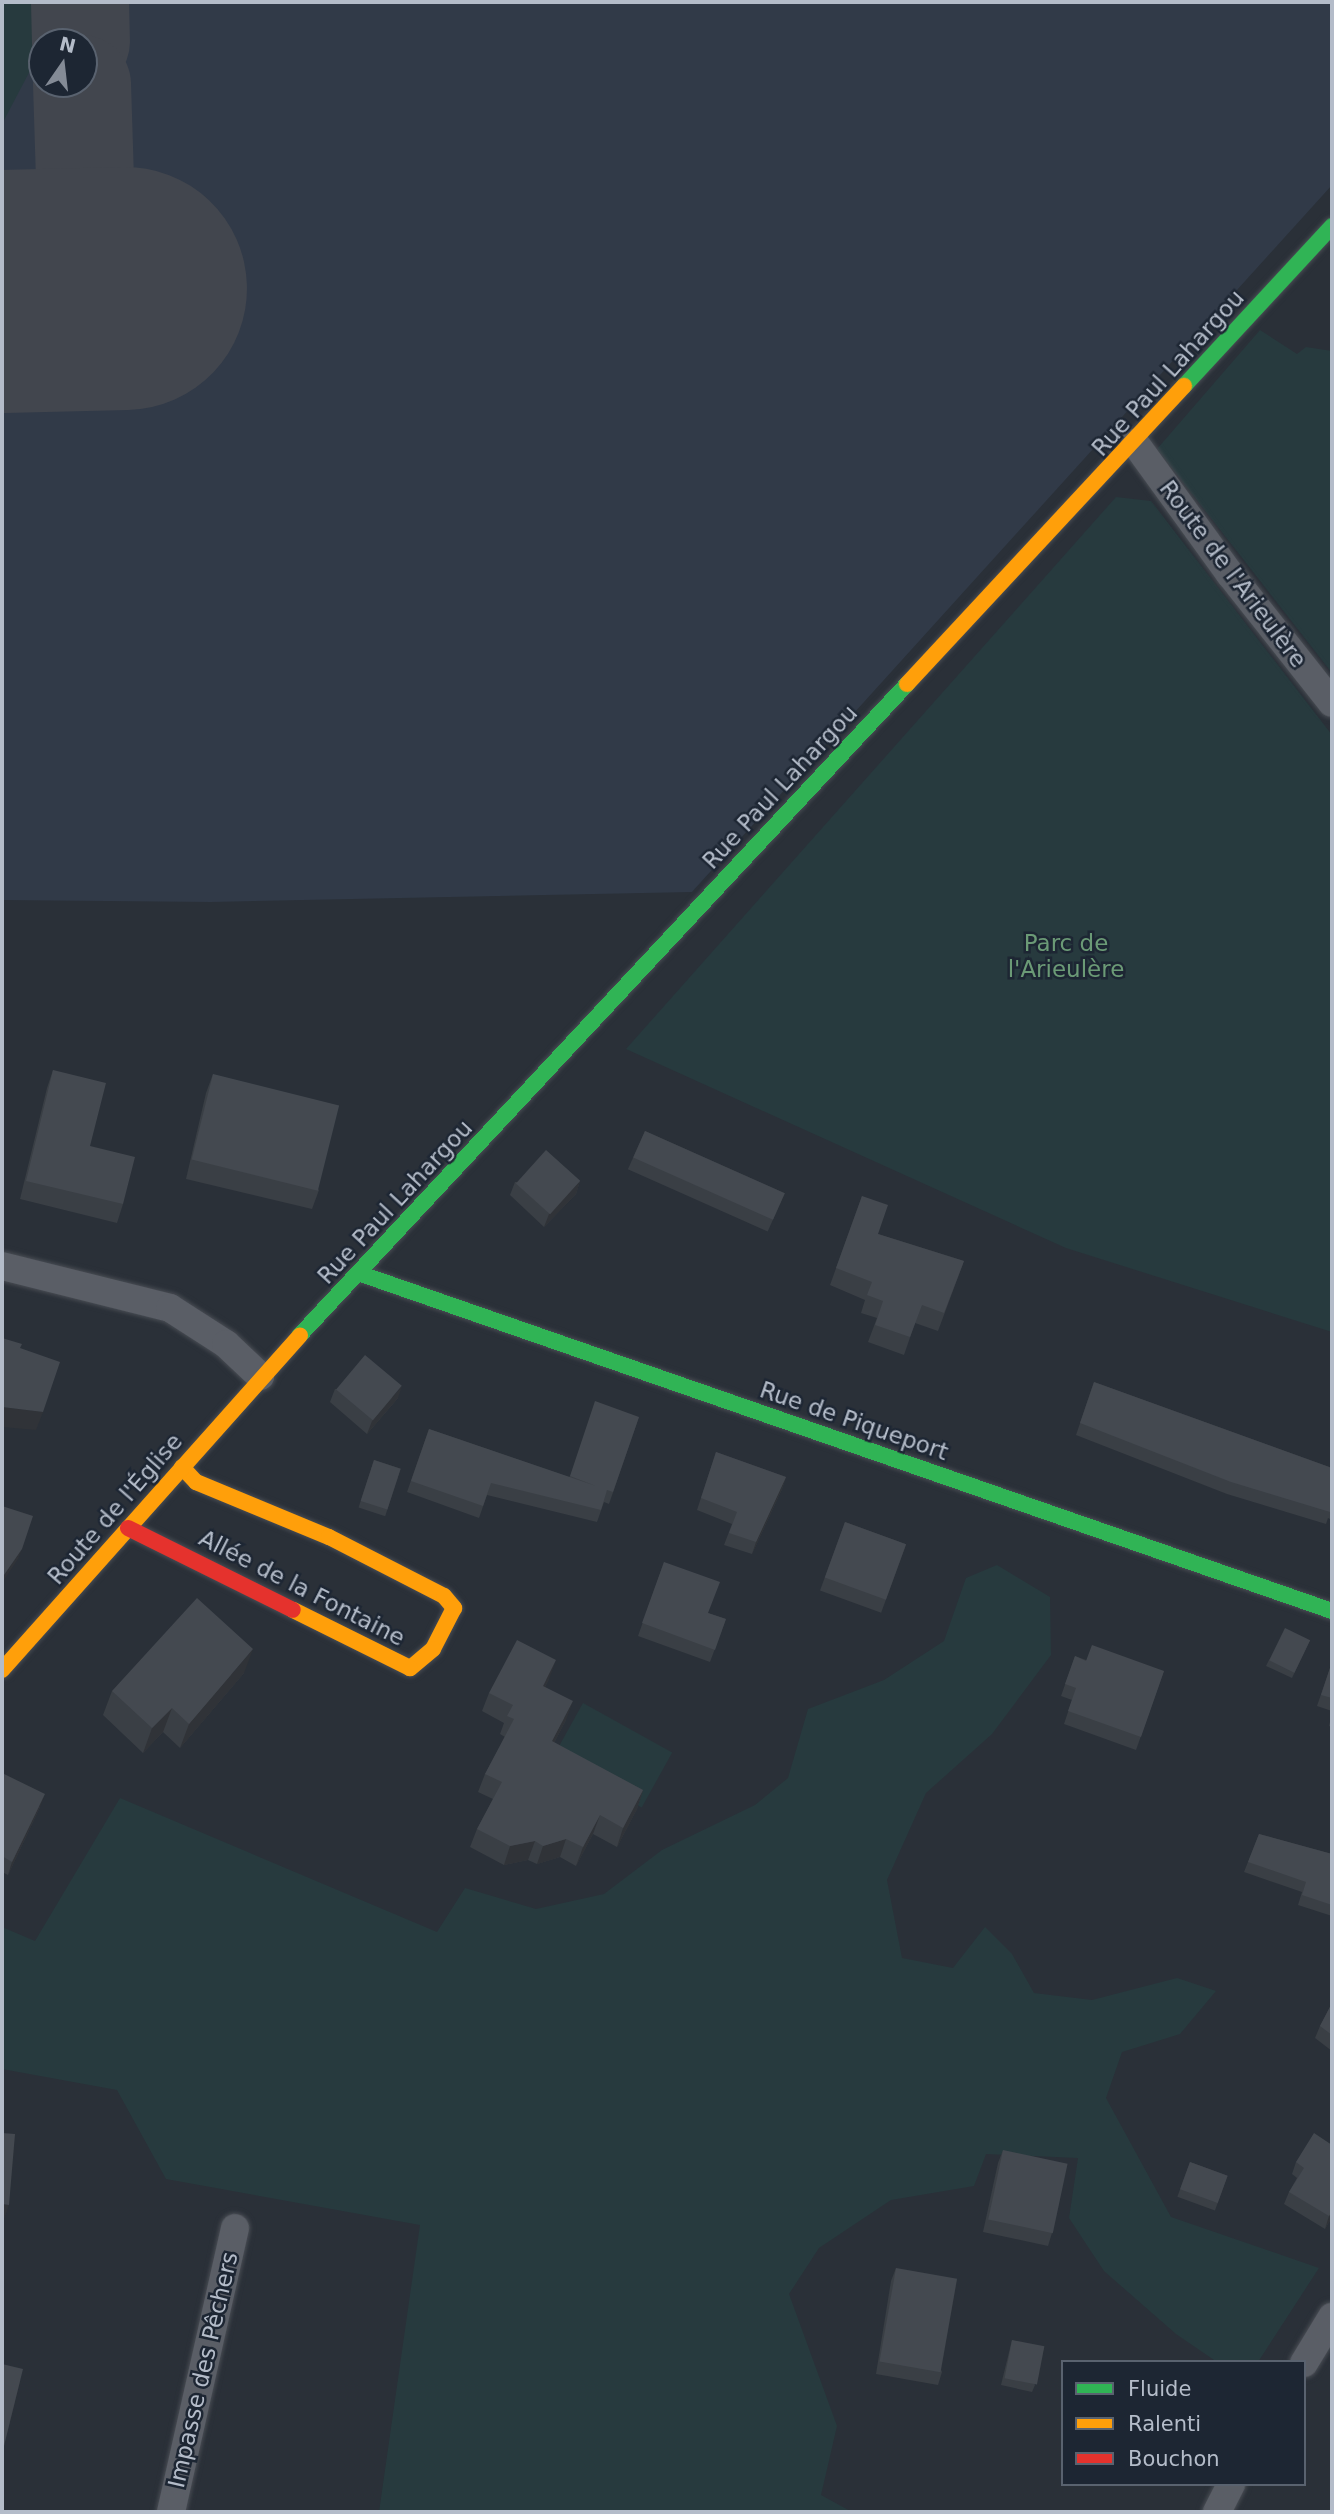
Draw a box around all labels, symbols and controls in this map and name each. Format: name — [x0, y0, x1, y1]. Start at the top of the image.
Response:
north arrow — [28, 28, 98, 98]
text: N — [57, 32, 78, 57]
street label: Rue Paul Lahargou — [1086, 284, 1250, 462]
street label: Route de l'Arieulère — [1154, 475, 1312, 673]
street label: Rue Paul Lahargou — [697, 699, 863, 875]
park label: Parc de l'Arieulère — [1008, 929, 1124, 983]
street label: Rue Paul Lahargou — [312, 1114, 478, 1290]
street label: Rue de Piqueport — [756, 1376, 952, 1466]
street label: Route de l'Église — [42, 1428, 188, 1590]
street label: Allée de la Fontaine — [194, 1524, 410, 1652]
street label: Impasse des Pêchers — [162, 2249, 244, 2491]
legend — [1061, 2360, 1306, 2486]
text: Fluide — [1128, 2377, 1191, 2401]
text: Ralenti — [1128, 2412, 1201, 2436]
text: Bouchon — [1128, 2447, 1220, 2471]

